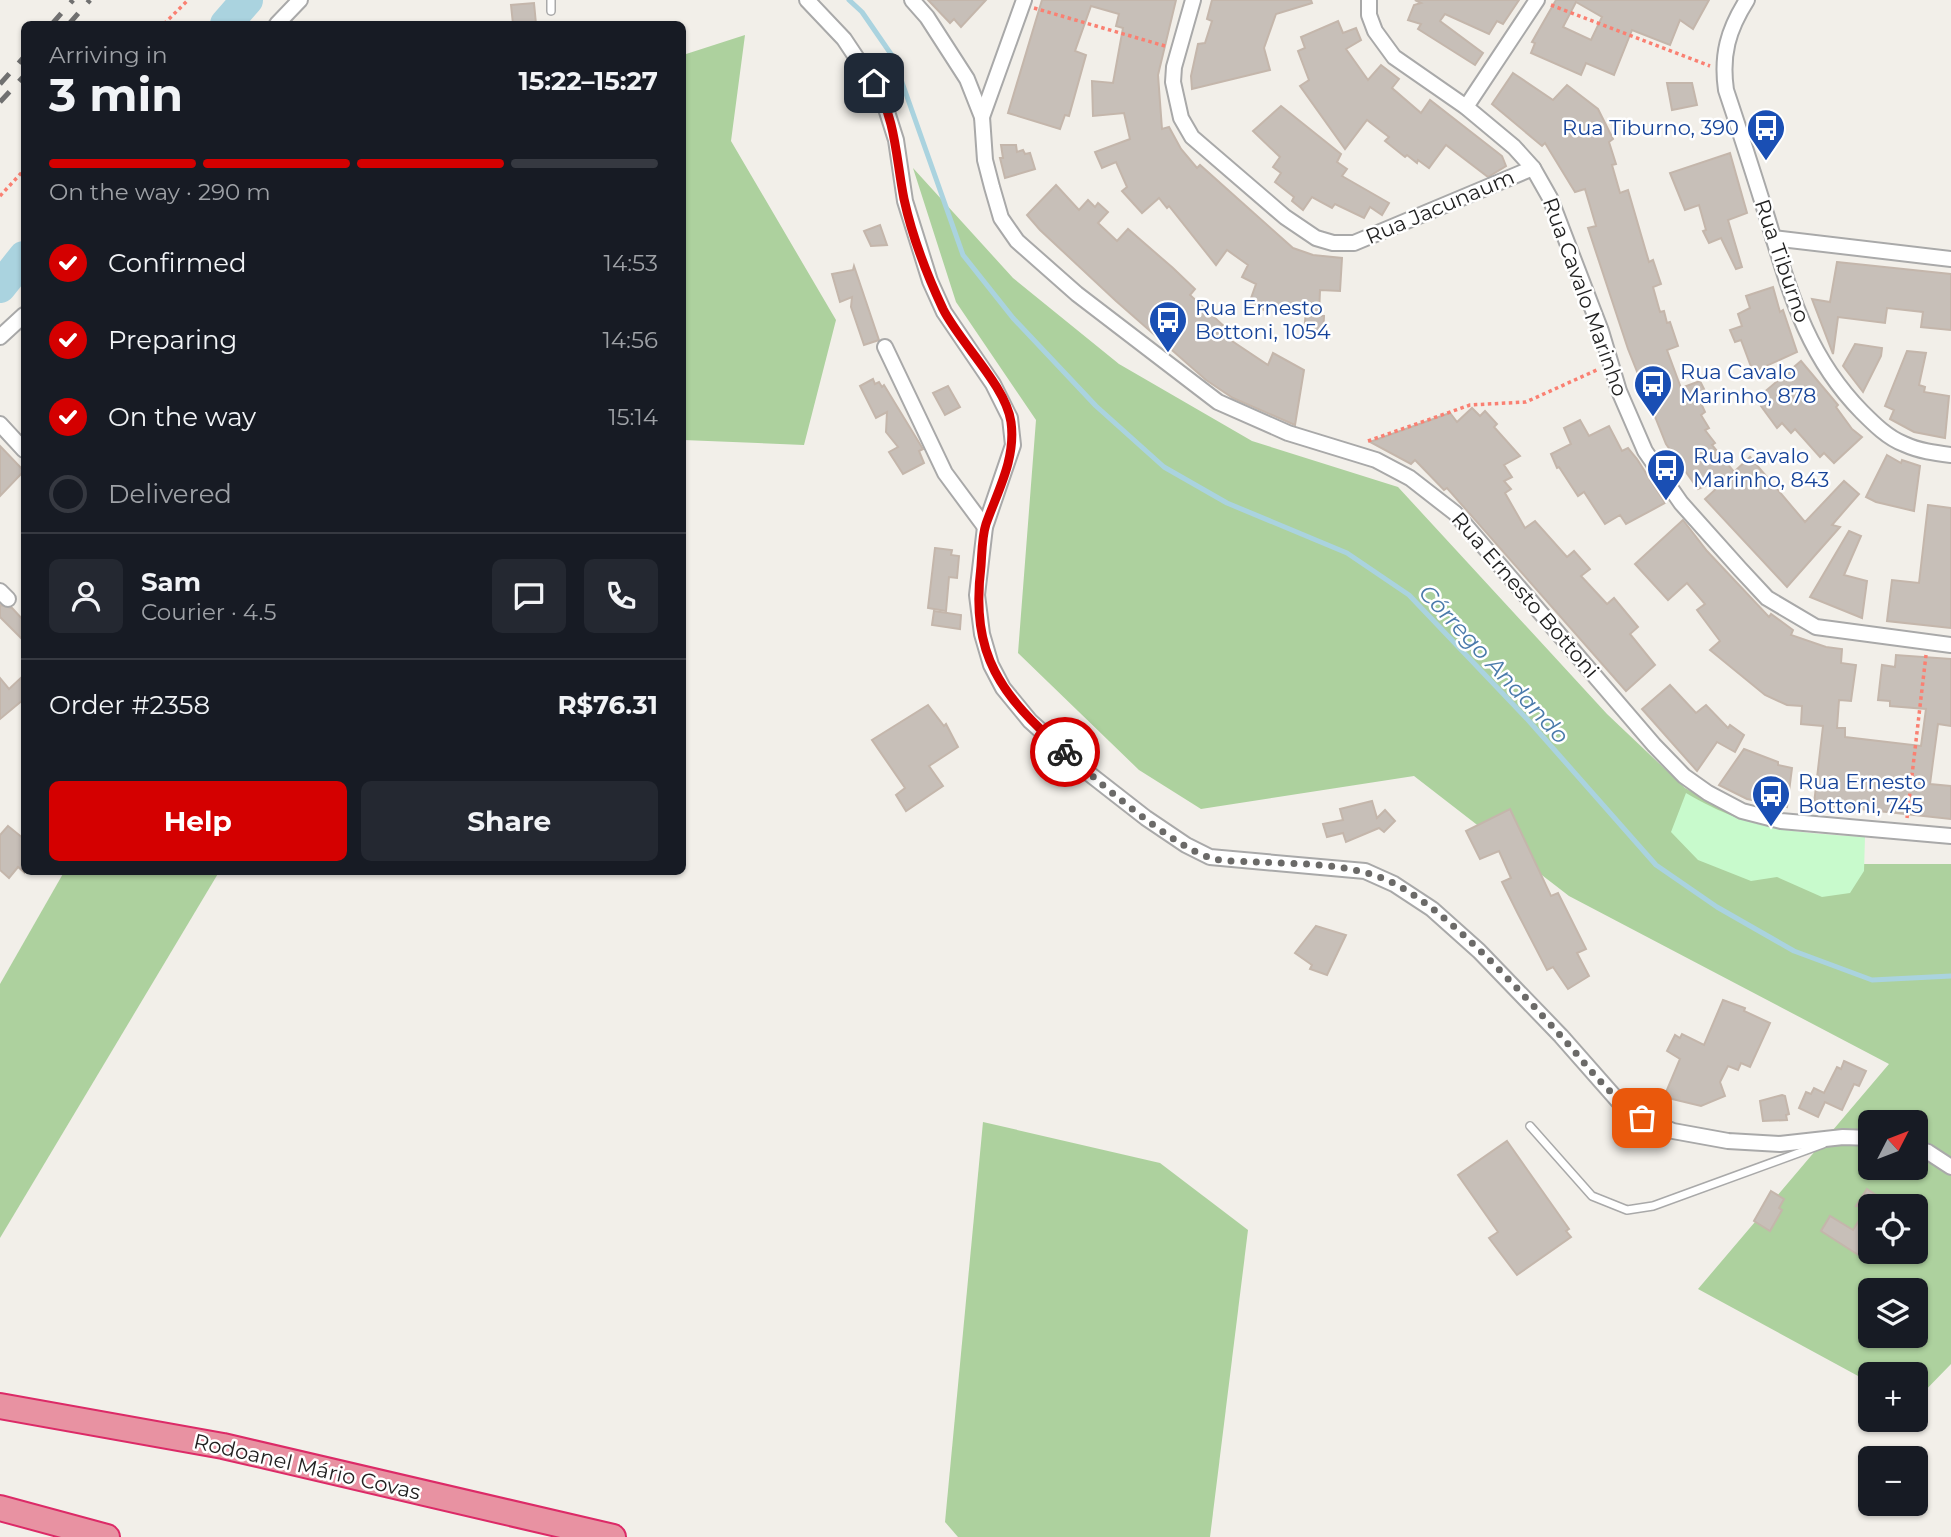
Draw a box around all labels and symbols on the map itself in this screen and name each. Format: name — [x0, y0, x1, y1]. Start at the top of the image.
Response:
pin — [844, 53, 904, 113]
bus stop icon: Rua Tiburno, 390 — [1745, 107, 1787, 162]
place label: Rua Tiburno, 390 — [1562, 115, 1739, 140]
street label: Rua Jacunaum — [1362, 164, 1518, 249]
street label: Rua Cavalo Marinho — [1538, 194, 1633, 400]
street label: Rua Tiburno — [1750, 196, 1815, 326]
place label: Rua Ernesto Bottoni, 1054 — [1195, 295, 1331, 344]
bus stop icon: Rua Ernesto Bottoni, 1054 — [1147, 299, 1189, 354]
place label: Rua Cavalo Marinho, 878 — [1680, 359, 1816, 408]
bus stop icon: Rua Cavalo Marinho, 878 — [1632, 363, 1674, 418]
place label: Rua Cavalo Marinho, 843 — [1693, 443, 1829, 492]
bus stop icon: Rua Cavalo Marinho, 843 — [1645, 447, 1687, 502]
street label: Rua Ernesto Bottoni — [1446, 507, 1604, 683]
water label: Córrego Andando — [1413, 579, 1575, 749]
courier — [1030, 717, 1100, 787]
place label: Rua Ernesto Bottoni, 745 — [1798, 769, 1926, 818]
bus stop icon: Rua Ernesto Bottoni, 745 — [1750, 773, 1792, 828]
pin — [1612, 1088, 1672, 1148]
north arrow — [1858, 1110, 1928, 1180]
street label: Rodoanel Mário Covas — [191, 1428, 423, 1505]

